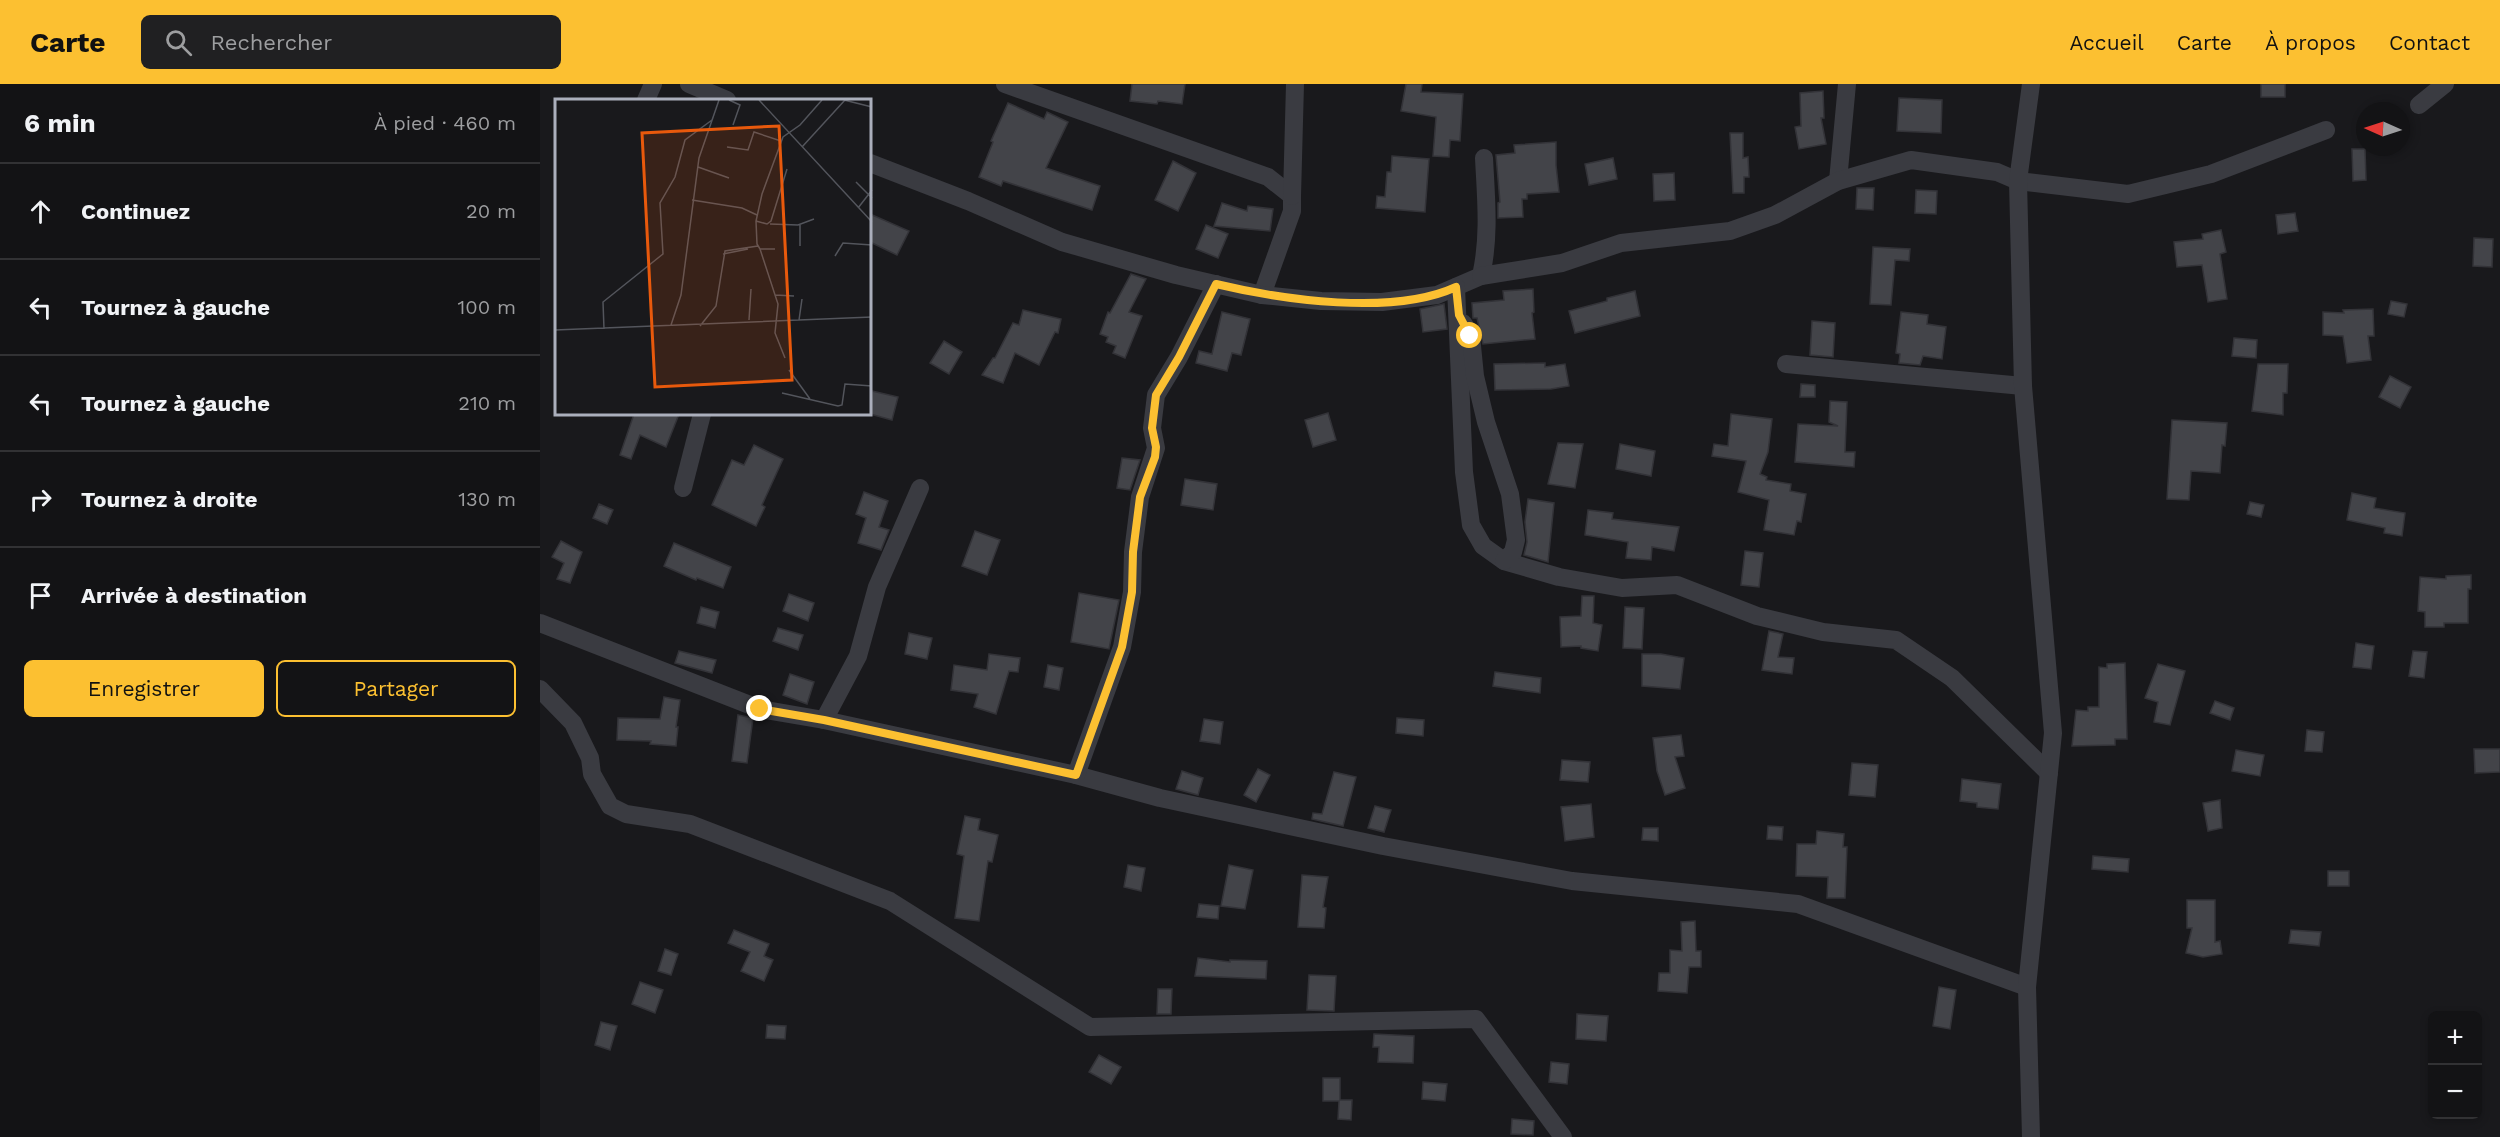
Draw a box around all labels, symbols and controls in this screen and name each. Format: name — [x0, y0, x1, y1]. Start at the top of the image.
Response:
search box — [141, 15, 561, 69]
text: Carte — [30, 26, 105, 59]
icon: search — [162, 26, 195, 59]
text: Rechercher — [210, 30, 332, 55]
text: Accueil — [2069, 30, 2144, 55]
text: Carte — [2177, 30, 2232, 55]
text: À propos — [2265, 30, 2356, 55]
text: Contact — [2389, 30, 2470, 55]
inset map — [555, 99, 872, 416]
north arrow — [2356, 102, 2410, 156]
text: 6 min — [24, 108, 96, 138]
text: À pied · 460 m — [374, 111, 516, 135]
icon: ahead — [24, 195, 57, 228]
text: Continuez — [81, 199, 190, 224]
text: 20 m — [466, 199, 516, 223]
icon: left — [24, 291, 57, 324]
text: Tournez à gauche — [81, 295, 270, 320]
text: 100 m — [457, 295, 516, 319]
route start — [1456, 322, 1482, 348]
icon: left — [24, 387, 57, 420]
text: Tournez à gauche — [81, 391, 270, 416]
text: 210 m — [458, 391, 516, 415]
icon: right — [24, 483, 57, 516]
text: Tournez à droite — [81, 487, 258, 512]
text: 130 m — [458, 487, 516, 511]
icon: arrive — [24, 579, 57, 612]
text: Arrivée à destination — [81, 583, 307, 608]
button: Enregistrer — [24, 660, 264, 717]
button: Partager — [276, 660, 516, 717]
route end — [746, 695, 772, 721]
map controls — [2428, 1011, 2482, 1119]
button: + — [2428, 1011, 2482, 1065]
button: − — [2428, 1065, 2482, 1119]

